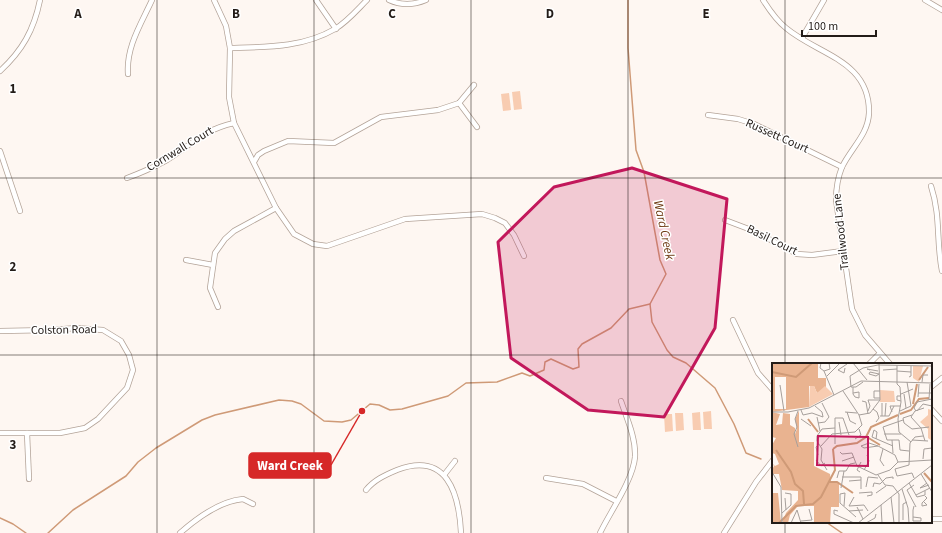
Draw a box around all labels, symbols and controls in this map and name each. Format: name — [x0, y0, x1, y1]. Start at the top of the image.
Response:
text: A — [73, 5, 82, 23]
text: B — [232, 5, 240, 23]
text: C — [388, 5, 396, 23]
text: D — [546, 5, 554, 23]
text: E — [702, 5, 710, 23]
scale bar — [802, 12, 876, 38]
text: 100 m — [808, 18, 838, 35]
text: 1 — [10, 80, 17, 98]
street label: Russett Court — [743, 114, 811, 158]
street label: Cornwall Court — [143, 122, 217, 176]
street label: Trailwood Lane — [829, 193, 853, 271]
water label: Ward Creek — [649, 198, 679, 262]
street label: Basil Court — [744, 220, 800, 260]
text: 2 — [10, 258, 17, 276]
street label: Colston Road — [31, 321, 97, 339]
inset map — [772, 363, 932, 523]
text: 3 — [10, 436, 17, 454]
callout: Ward Creek — [249, 453, 331, 478]
text: Ward Creek — [257, 457, 324, 475]

